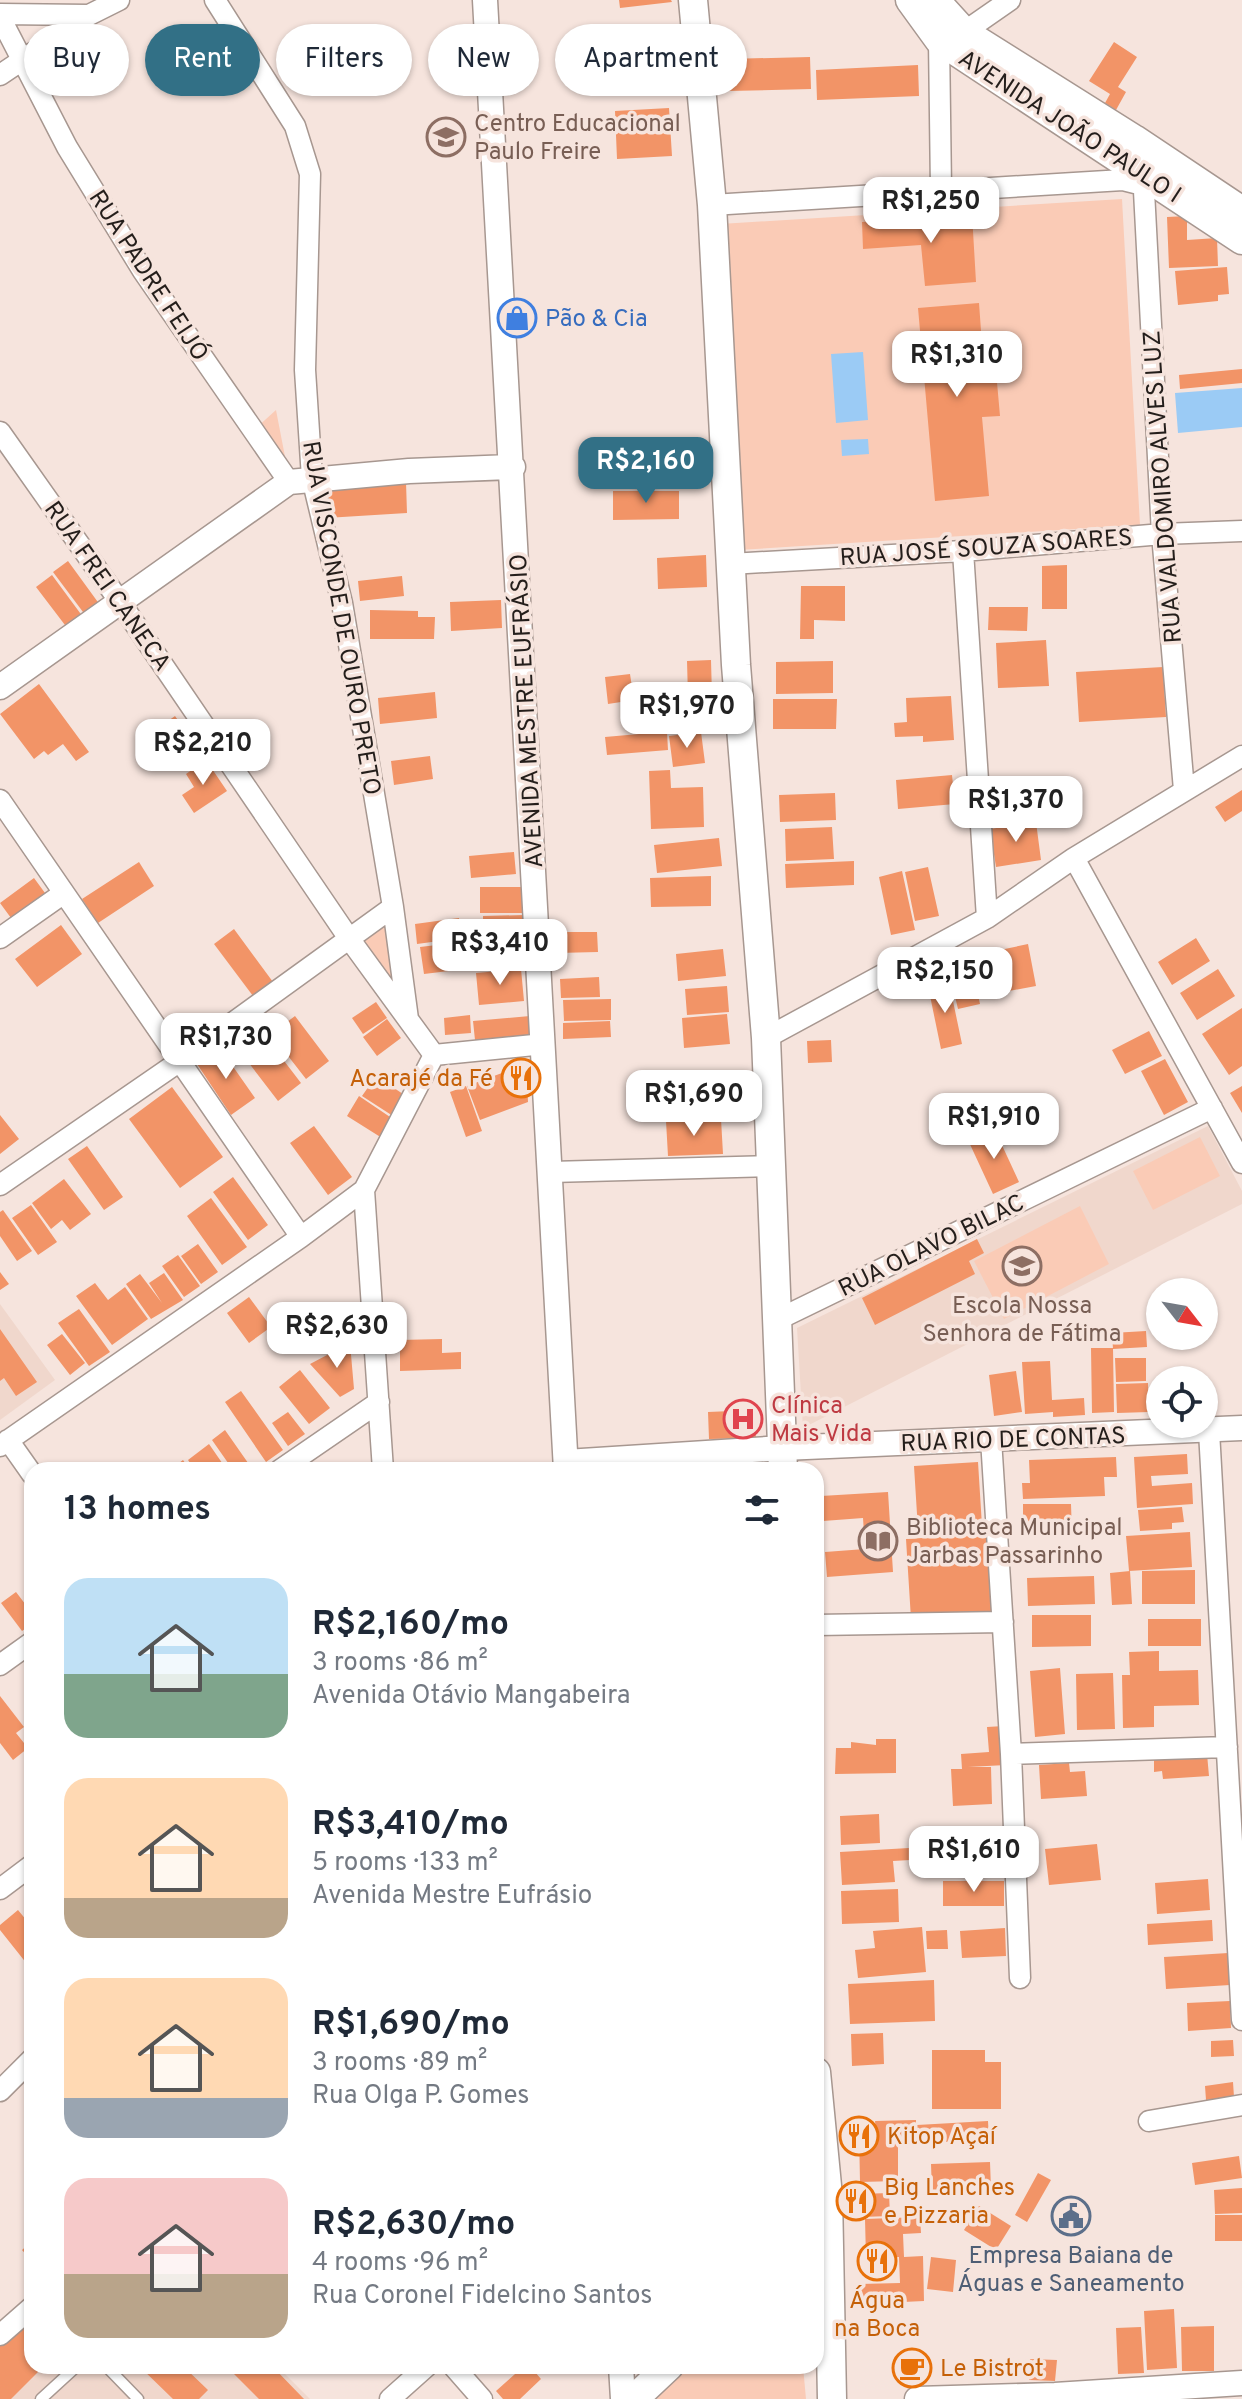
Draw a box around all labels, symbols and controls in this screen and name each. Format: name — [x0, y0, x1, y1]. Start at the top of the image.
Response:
chip: Buy — [24, 24, 129, 96]
chip: Rent — [145, 24, 260, 96]
chip: Filters — [276, 24, 412, 96]
chip: New — [428, 24, 539, 96]
chip: Apartment — [555, 24, 747, 96]
street label: AVENIDA JOÃO PAULO I — [952, 43, 1187, 211]
place label: Centro Educacional Paulo Freire — [474, 110, 681, 168]
school or university icon: Centro Educacional Paulo Freire — [425, 116, 467, 158]
pin: R$1,250 — [857, 177, 1005, 245]
street label: RUA PADRE FEIJÓ — [81, 184, 215, 367]
text: R$1,250 — [881, 186, 981, 219]
shop icon: Pão & Cia — [496, 297, 538, 339]
place label: Pão & Cia — [545, 305, 648, 335]
street label: RUA VALDOMIRO ALVES LUZ — [1138, 329, 1190, 644]
pin: R$1,310 — [883, 331, 1031, 399]
text: R$1,310 — [910, 340, 1004, 373]
pin: R$2,160 — [572, 437, 720, 505]
street label: RUA VISCONDE DE OURO PRETO — [294, 439, 386, 798]
text: R$2,160 — [596, 446, 696, 479]
street label: RUA FREI CANECA — [36, 496, 176, 678]
street label: RUA JOSÉ SOUZA SOARES — [839, 522, 1134, 574]
street label: AVENIDA MESTRE EUFRÁSIO — [503, 553, 551, 869]
pin: R$1,970 — [613, 682, 761, 750]
text: R$1,970 — [638, 691, 736, 724]
pin: R$2,210 — [129, 719, 277, 787]
text: R$2,210 — [153, 728, 253, 761]
pin: R$1,370 — [942, 776, 1090, 844]
text: R$1,370 — [967, 785, 1065, 818]
pin: R$3,410 — [426, 919, 574, 987]
text: R$3,410 — [450, 928, 550, 961]
pin: R$2,150 — [871, 947, 1019, 1015]
text: R$2,150 — [895, 956, 995, 989]
pin: R$1,730 — [152, 1013, 300, 1081]
text: R$1,730 — [179, 1022, 273, 1055]
restaurant icon: Acarajé da Fé — [500, 1057, 542, 1099]
place label: Acarajé da Fé — [349, 1065, 493, 1095]
pin: R$1,690 — [620, 1070, 768, 1138]
text: R$1,690 — [644, 1079, 744, 1112]
pin: R$1,910 — [920, 1093, 1068, 1161]
text: R$1,910 — [947, 1102, 1041, 1135]
street label: RUA OLAVO BILAC — [834, 1189, 1030, 1305]
school or university icon: Escola Nossa Senhora de Fátima — [1001, 1245, 1043, 1287]
north arrow — [1146, 1278, 1218, 1350]
map controls — [1146, 1278, 1218, 1438]
place label: Escola Nossa Senhora de Fátima — [923, 1292, 1121, 1350]
pin: R$2,630 — [263, 1302, 411, 1370]
text: R$2,630 — [285, 1311, 389, 1344]
button: locate — [1146, 1366, 1218, 1438]
place label: Clínica Mais Vida — [771, 1392, 872, 1450]
hospital icon: Clínica Mais Vida — [722, 1398, 764, 1440]
street label: RUA RIO DE CONTAS — [900, 1422, 1126, 1460]
icon: filters — [740, 1488, 784, 1532]
text: 13 homes — [64, 1489, 211, 1532]
place label: Biblioteca Municipal Jarbas Passarinho — [906, 1514, 1123, 1572]
library icon: Biblioteca Municipal Jarbas Passarinho — [857, 1520, 899, 1562]
text: R$2,160/mo — [312, 1604, 509, 1647]
icon: home — [128, 1610, 224, 1706]
text: 3 rooms · 86 m² — [312, 1647, 488, 1680]
text: Avenida Otávio Mangabeira — [312, 1680, 630, 1713]
text: R$3,410/mo — [312, 1804, 509, 1847]
icon: home — [128, 1810, 224, 1906]
pin: R$1,610 — [900, 1826, 1048, 1894]
text: R$1,610 — [927, 1835, 1021, 1868]
text: 5 rooms · 133 m² — [312, 1847, 498, 1880]
text: Avenida Mestre Eufrásio — [312, 1880, 592, 1913]
text: R$1,690/mo — [312, 2004, 510, 2047]
icon: home — [128, 2010, 224, 2106]
text: 3 rooms · 89 m² — [312, 2047, 487, 2080]
text: Rua Olga P. Gomes — [312, 2080, 529, 2113]
restaurant icon: Kitop Açaí — [838, 2115, 880, 2157]
place label: Kitop Açaí — [887, 2123, 998, 2153]
place label: Big Lanches e Pizzaria — [884, 2174, 1015, 2232]
restaurant icon: Big Lanches e Pizzaria — [835, 2180, 877, 2222]
public building icon: Empresa Baiana de Águas e Saneamento — [1050, 2195, 1092, 2237]
text: R$2,630/mo — [312, 2204, 515, 2247]
icon: home — [128, 2210, 224, 2306]
restaurant icon: Água na Boca — [856, 2240, 898, 2282]
place label: Empresa Baiana de Águas e Saneamento — [957, 2242, 1185, 2300]
text: 4 rooms · 96 m² — [312, 2247, 488, 2280]
text: Rua Coronel Fidelcino Santos — [312, 2280, 652, 2313]
place label: Água na Boca — [834, 2285, 920, 2345]
cafe icon: Le Bistrot — [891, 2347, 933, 2389]
place label: Le Bistrot — [940, 2355, 1044, 2385]

